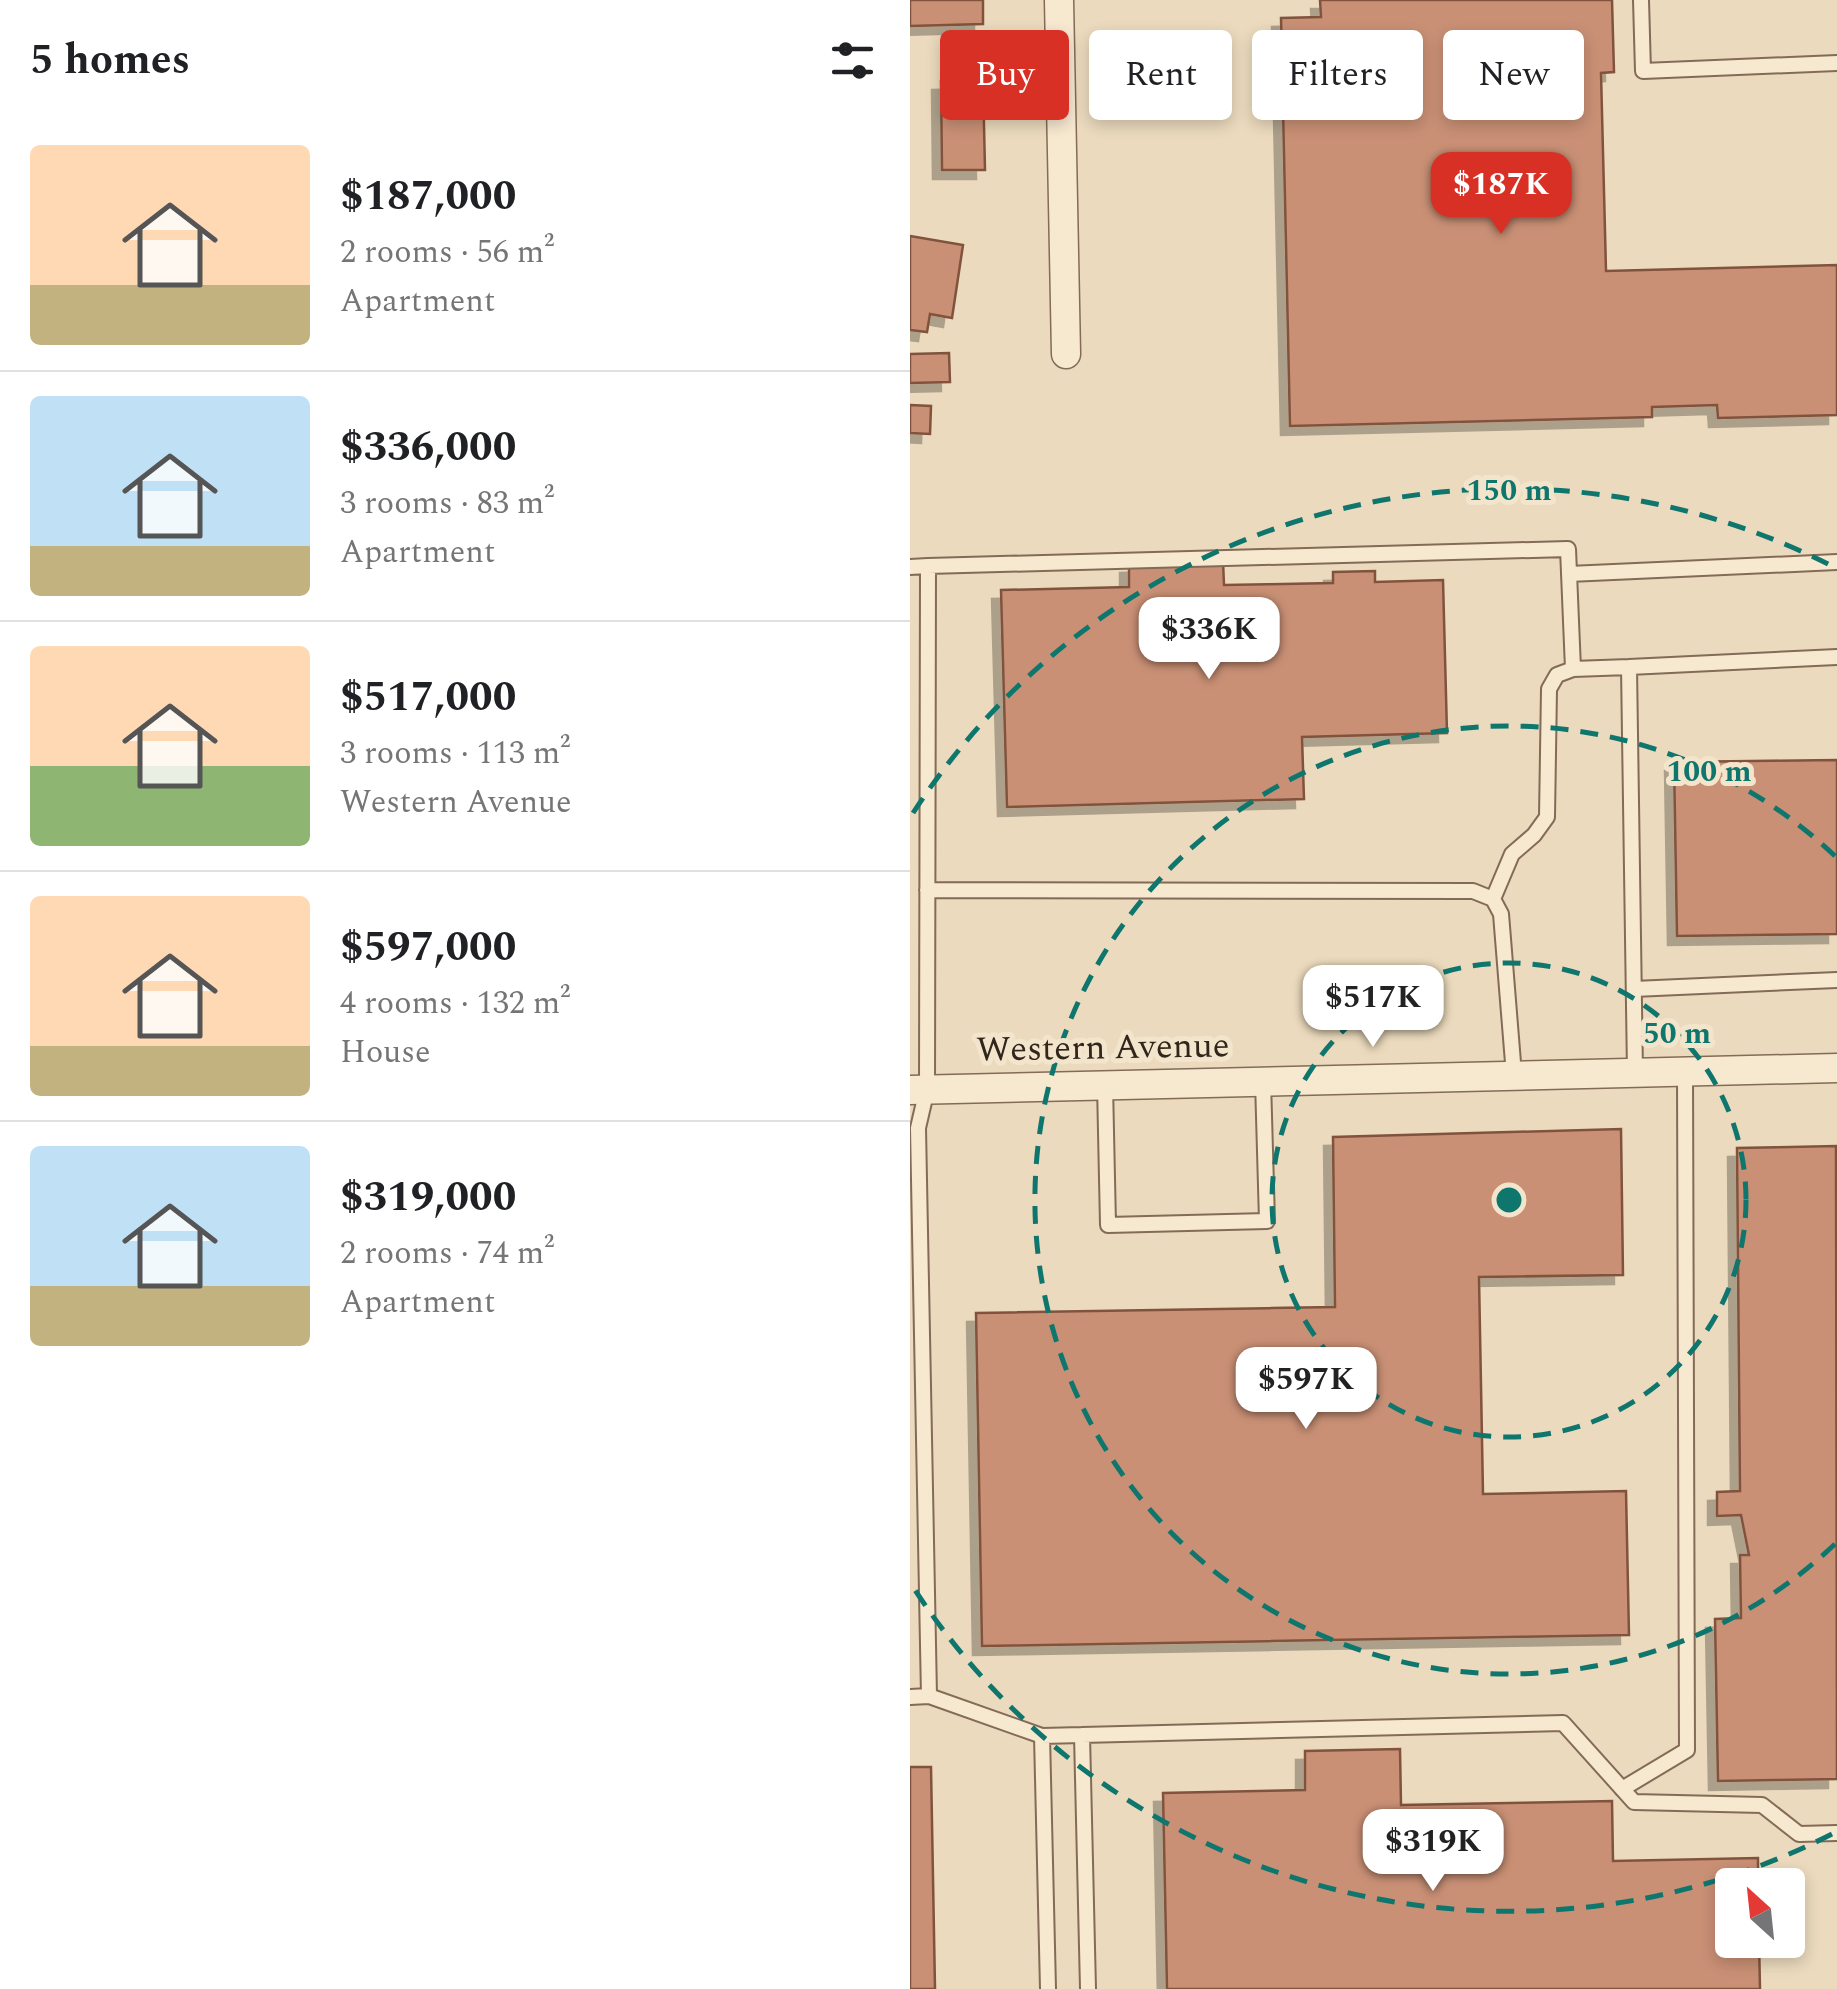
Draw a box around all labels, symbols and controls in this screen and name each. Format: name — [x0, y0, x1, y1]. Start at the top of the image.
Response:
text: 5 homes — [30, 29, 190, 92]
chip: Buy — [940, 30, 1069, 120]
chip: Rent — [1089, 30, 1232, 120]
chip: Filters — [1252, 30, 1423, 120]
chip: New — [1443, 30, 1584, 120]
icon: filters — [825, 33, 880, 88]
pin: $187K — [1431, 152, 1571, 237]
text: $187K — [1453, 160, 1549, 209]
text: $187,000 — [340, 165, 516, 228]
icon: home — [110, 185, 230, 305]
text: 2 rooms · 56 m² — [340, 228, 554, 277]
text: Apartment — [340, 277, 495, 326]
text: $336,000 — [340, 416, 516, 479]
icon: home — [110, 436, 230, 556]
text: 150 m — [1466, 468, 1552, 514]
text: 3 rooms · 83 m² — [340, 479, 554, 528]
text: Apartment — [340, 528, 495, 577]
pin: $336K — [1139, 597, 1279, 682]
text: $336K — [1161, 605, 1257, 654]
text: $517,000 — [340, 666, 516, 729]
icon: home — [110, 686, 230, 806]
text: 3 rooms · 113 m² — [340, 729, 570, 778]
text: 100 m — [1666, 749, 1752, 795]
text: Western Avenue — [340, 778, 572, 827]
text: $597,000 — [340, 916, 516, 979]
icon: home — [110, 936, 230, 1056]
pin: $517K — [1303, 965, 1443, 1050]
text: $517K — [1325, 973, 1421, 1022]
text: 4 rooms · 132 m² — [340, 979, 570, 1028]
text: 50 m — [1643, 1011, 1711, 1057]
street label: Western Avenue — [976, 1019, 1230, 1077]
text: House — [340, 1028, 430, 1077]
text: $319,000 — [340, 1166, 516, 1229]
centre of rings — [1491, 1182, 1527, 1218]
icon: home — [110, 1186, 230, 1306]
text: 2 rooms · 74 m² — [340, 1229, 554, 1278]
text: Apartment — [340, 1278, 495, 1327]
pin: $597K — [1236, 1347, 1376, 1432]
text: $597K — [1258, 1355, 1354, 1404]
pin: $319K — [1363, 1809, 1503, 1894]
text: $319K — [1385, 1817, 1481, 1866]
north arrow — [1715, 1868, 1805, 1958]
map controls — [1715, 1868, 1805, 1958]

